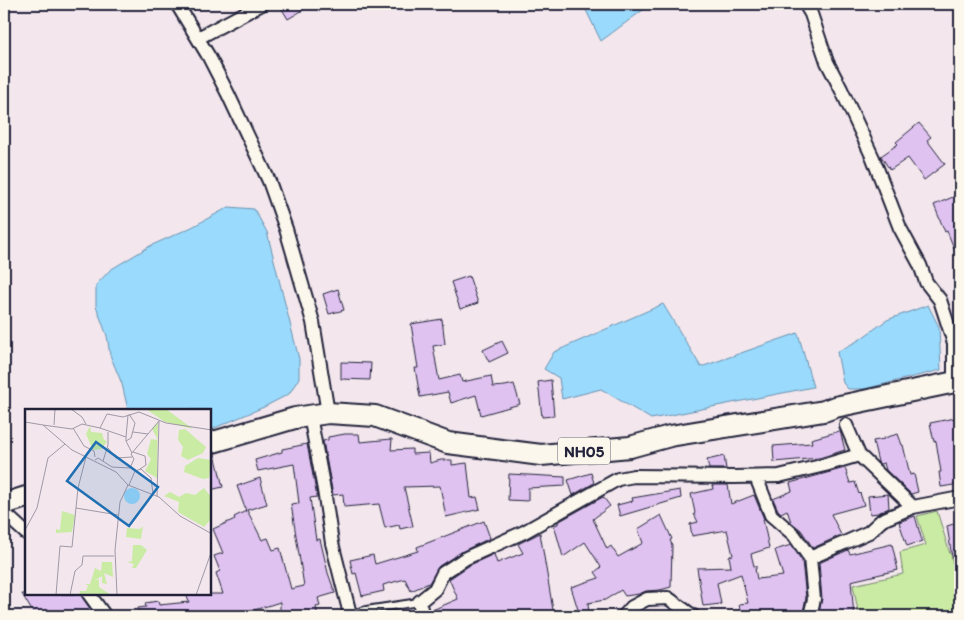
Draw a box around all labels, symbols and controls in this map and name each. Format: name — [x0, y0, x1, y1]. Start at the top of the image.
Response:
inset map — [25, 409, 211, 595]
road number: NH05 — [558, 438, 610, 464]

